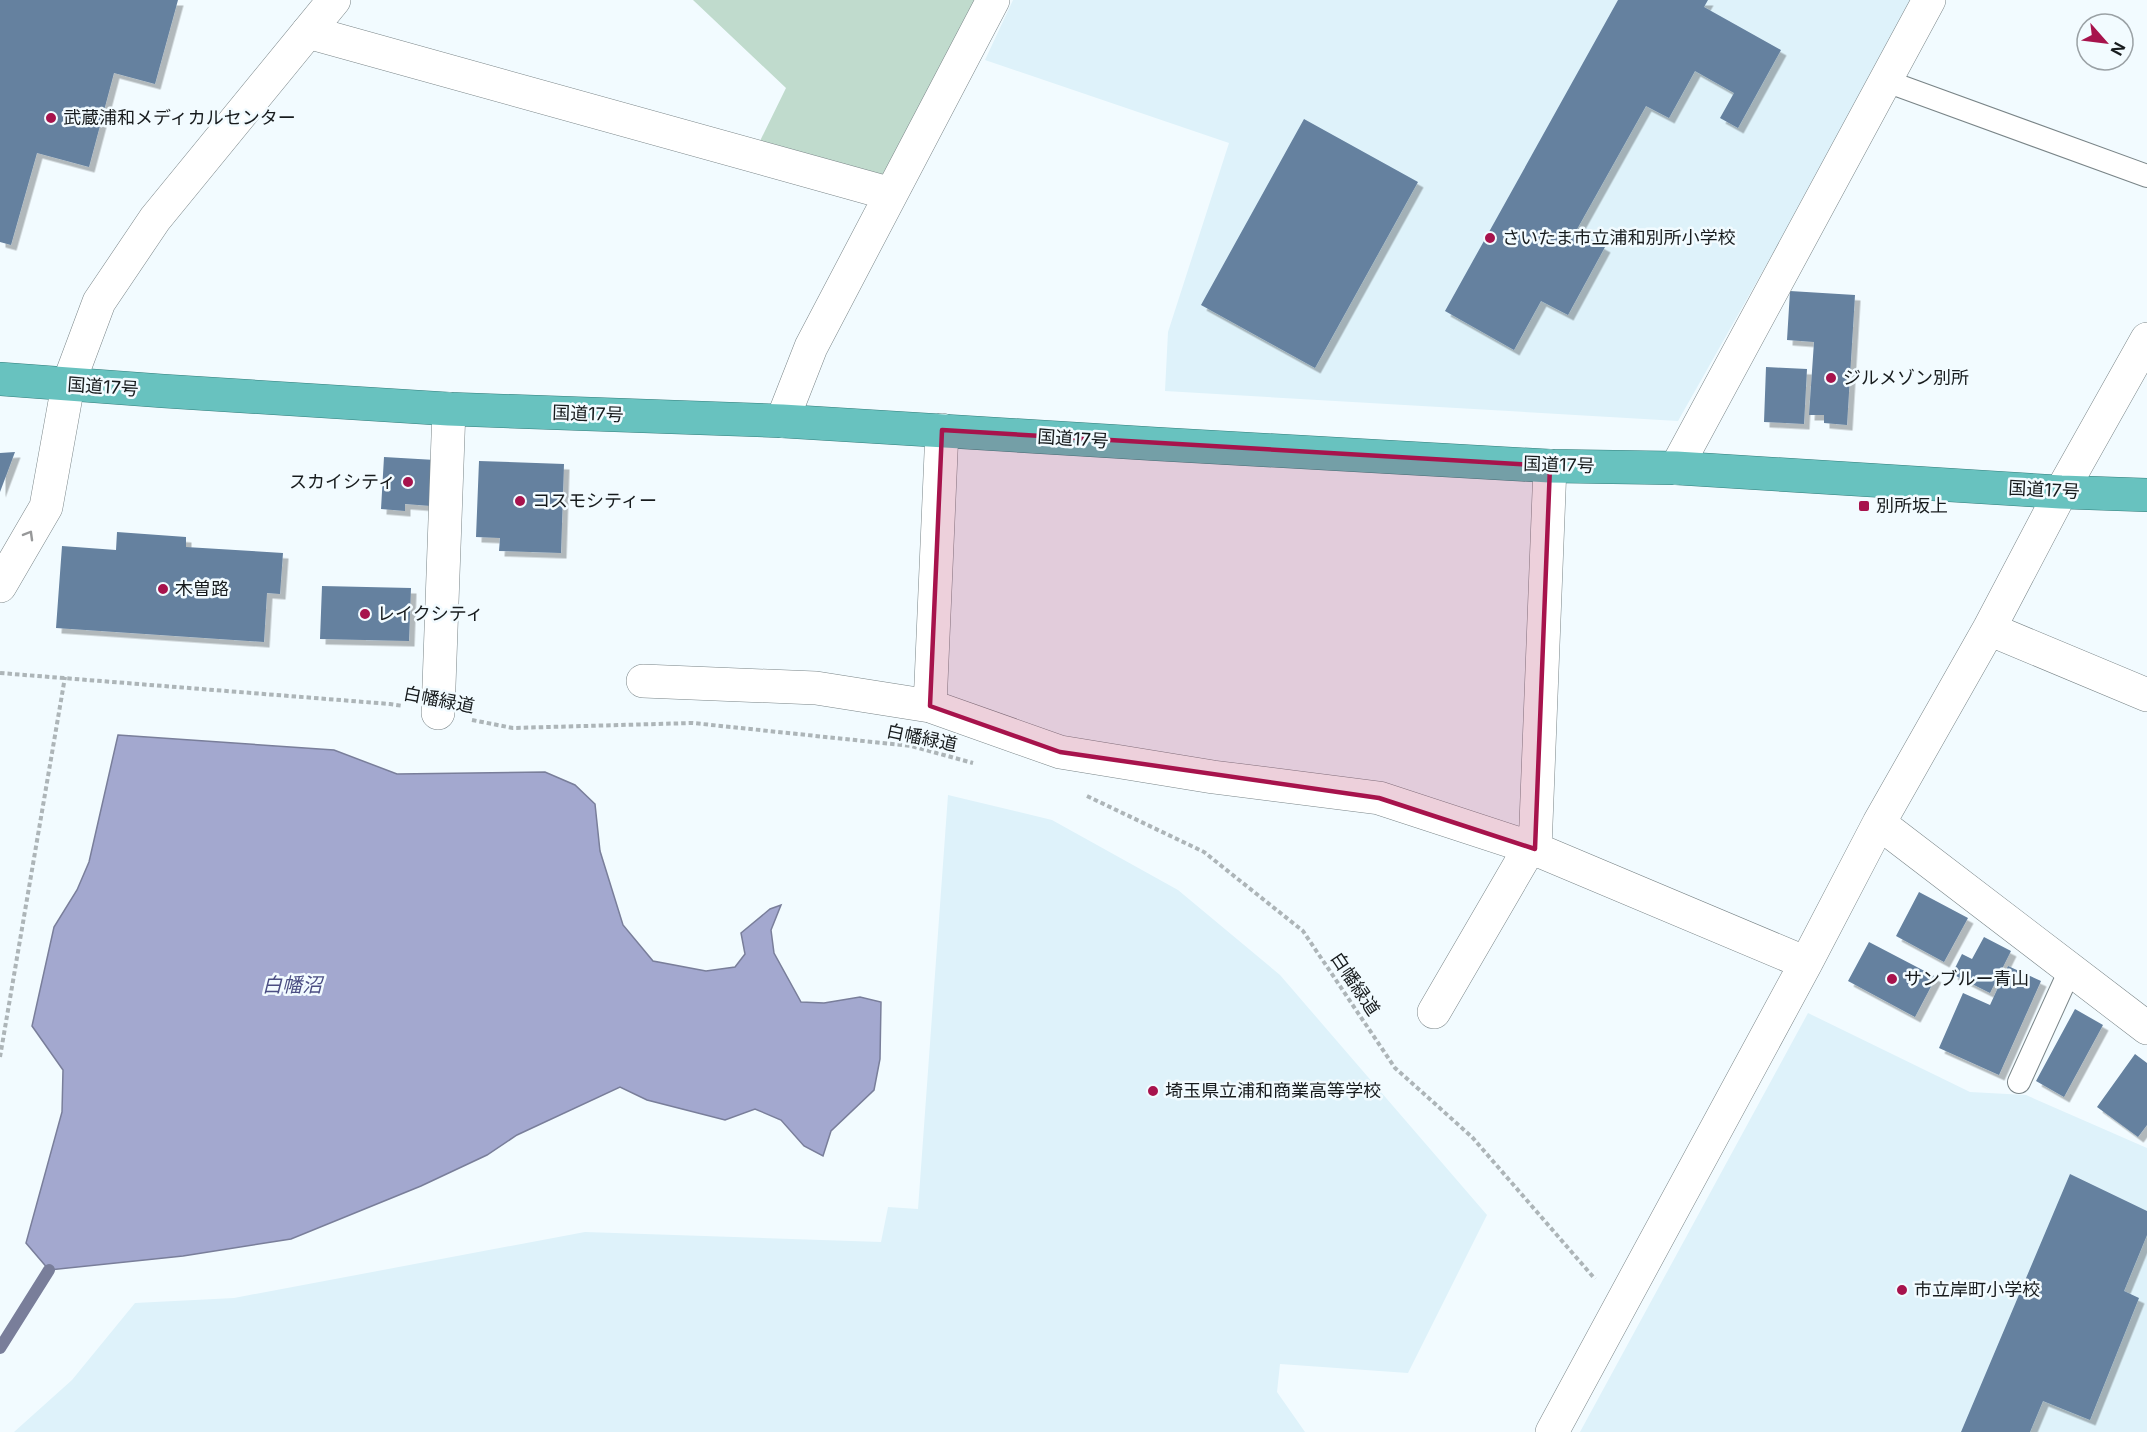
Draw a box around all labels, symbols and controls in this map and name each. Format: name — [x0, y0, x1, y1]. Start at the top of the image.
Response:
north arrow — [2075, 12, 2135, 72]
text: N — [2107, 39, 2130, 59]
place label: 武蔵浦和メディカルセンター — [63, 107, 296, 128]
marker: 武蔵浦和メディカルセンター — [44, 111, 58, 125]
place label: さいたま市立浦和別所小学校 — [1502, 227, 1735, 248]
marker: さいたま市立浦和別所小学校 — [1483, 231, 1497, 245]
place label: ジルメゾン別所 — [1843, 367, 1969, 388]
marker: ジルメゾン別所 — [1824, 371, 1838, 385]
street label: 国道17号 — [67, 374, 139, 399]
street label: 国道17号 — [552, 402, 624, 425]
street label: 国道17号 — [1037, 426, 1109, 451]
street label: 国道17号 — [1523, 453, 1595, 476]
place label: スカイシティ — [289, 471, 396, 492]
marker: スカイシティ — [401, 475, 415, 489]
street label: 国道17号 — [2008, 477, 2080, 502]
place label: コスモシティー — [532, 490, 657, 511]
marker: コスモシティー — [513, 494, 527, 508]
place label: 別所坂上 — [1876, 495, 1948, 516]
marker: 別所坂上 — [1857, 499, 1871, 513]
one-way arrow — [22, 531, 33, 541]
place label: 木曽路 — [175, 578, 229, 599]
marker: 木曽路 — [156, 582, 170, 596]
place label: レイクシティ — [377, 603, 484, 624]
marker: レイクシティ — [358, 607, 372, 621]
street label: 白幡緑道 — [402, 682, 476, 717]
street label: 白幡緑道 — [885, 720, 960, 755]
street label: 白幡緑道 — [1327, 948, 1384, 1019]
place label: サンブルー青山 — [1904, 968, 2029, 989]
marker: サンブルー青山 — [1885, 972, 1899, 986]
water label: 白幡沼 — [262, 973, 325, 997]
place label: 埼玉県立浦和商業高等学校 — [1165, 1080, 1381, 1101]
marker: 埼玉県立浦和商業高等学校 — [1146, 1084, 1160, 1098]
place label: 市立岸町小学校 — [1914, 1279, 2040, 1300]
marker: 市立岸町小学校 — [1895, 1283, 1909, 1297]

